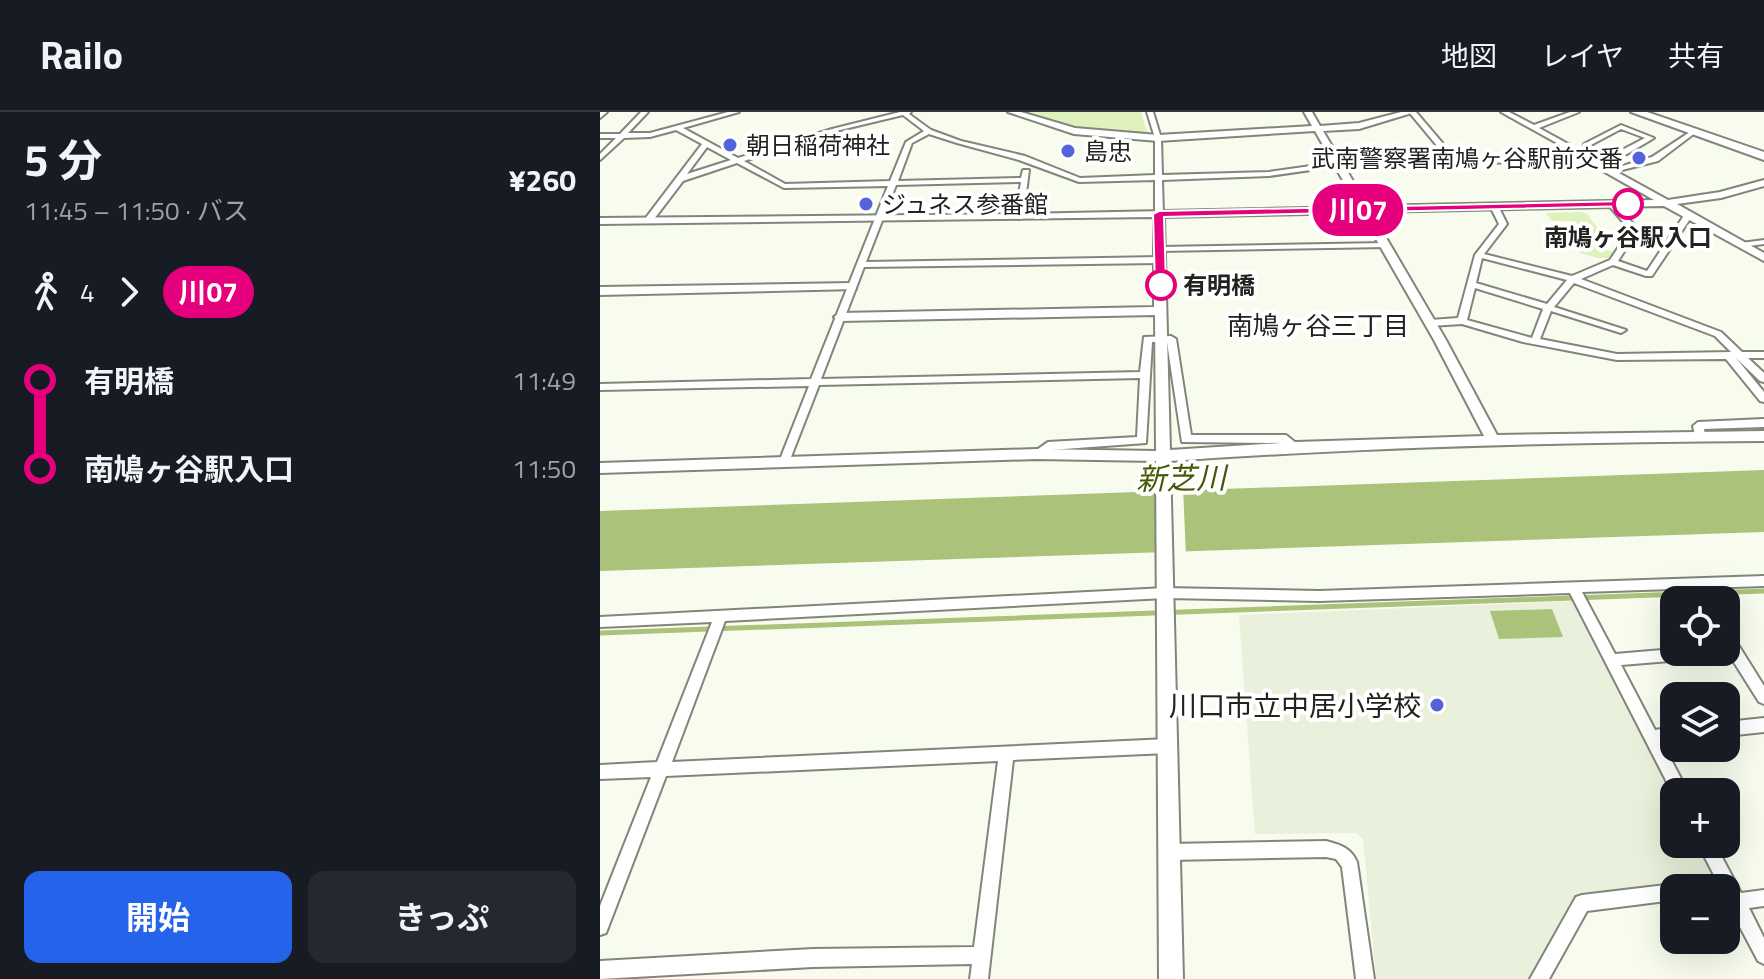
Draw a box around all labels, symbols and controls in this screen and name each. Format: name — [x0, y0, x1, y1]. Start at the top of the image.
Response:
text: Railo — [40, 26, 123, 84]
text: 地図 — [1441, 34, 1497, 77]
text: レイヤ — [1541, 34, 1624, 77]
text: 共有 — [1668, 34, 1724, 77]
text: 5 分 — [24, 126, 102, 193]
place label: 朝日稲荷神社 — [746, 127, 890, 163]
place label: 島忠 — [1084, 133, 1132, 169]
marker: 朝日稲荷神社 — [721, 136, 739, 154]
place label: 武南警察署南鳩ヶ谷駅前交番 — [1311, 140, 1623, 176]
marker: 島忠 — [1059, 142, 1077, 160]
marker: 武南警察署南鳩ヶ谷駅前交番 — [1630, 149, 1648, 167]
text: ¥260 — [509, 157, 576, 203]
line badge: 川07 — [1312, 184, 1404, 236]
place label: ジュネス参番館 — [882, 186, 1048, 222]
text: 川07 — [1328, 188, 1388, 231]
marker: 南鳩ヶ谷駅入口 — [1613, 189, 1643, 219]
text: 11:45 – 11:50 · バス — [24, 191, 249, 230]
marker: ジュネス参番館 — [857, 195, 875, 213]
place label: 南鳩ヶ谷駅入口 — [1544, 219, 1712, 255]
place label: 有明橋 — [1183, 267, 1255, 303]
icon: walk — [24, 270, 68, 314]
icon: forward — [107, 270, 151, 314]
text: 川07 — [179, 270, 238, 313]
marker: 有明橋 — [1146, 270, 1176, 300]
text: 4 — [80, 273, 95, 312]
district label: 南鳩ヶ谷三丁目 — [1227, 306, 1409, 345]
text: 有明橋 — [84, 358, 174, 404]
text: 11:49 — [512, 361, 576, 400]
text: 南鳩ヶ谷駅入口 — [84, 446, 294, 492]
text: 11:50 — [512, 449, 576, 488]
water label: 新芝川 — [1136, 454, 1229, 502]
map controls — [1660, 586, 1740, 954]
button: locate — [1660, 586, 1740, 666]
button: layers — [1660, 682, 1740, 762]
place label: 川口市立中居小学校 — [1169, 684, 1421, 727]
marker: 川口市立中居小学校 — [1428, 696, 1446, 714]
button: + — [1660, 778, 1740, 858]
button: 開始 — [24, 871, 292, 963]
button: きっぷ — [308, 871, 576, 963]
button: − — [1660, 874, 1740, 954]

